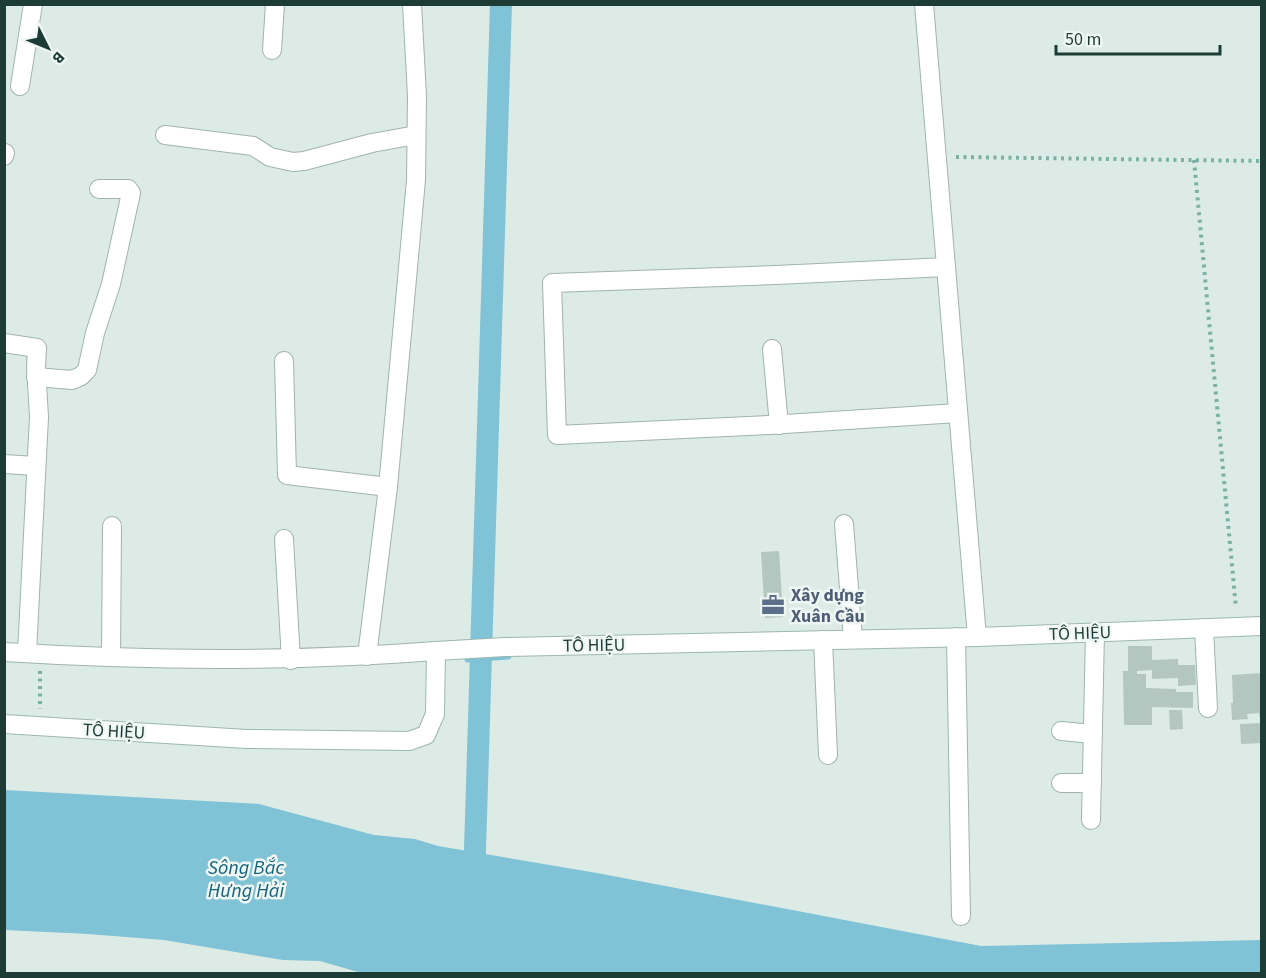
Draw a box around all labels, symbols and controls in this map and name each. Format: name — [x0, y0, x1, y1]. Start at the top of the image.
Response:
north arrow — [18, 18, 78, 78]
scale bar — [1056, 18, 1220, 56]
text: 50 m — [1065, 27, 1101, 52]
text: B — [47, 47, 70, 69]
place label: Xây dựng Xuân Cầu — [791, 583, 865, 629]
office icon: Xây dựng Xuân Cầu — [760, 592, 786, 618]
street label: TÔ HIỆU — [1048, 620, 1112, 647]
street label: TÔ HIỆU — [563, 632, 625, 659]
street label: TÔ HIỆU — [82, 717, 146, 746]
water label: Sông Bắc Hưng Hải — [208, 854, 284, 905]

